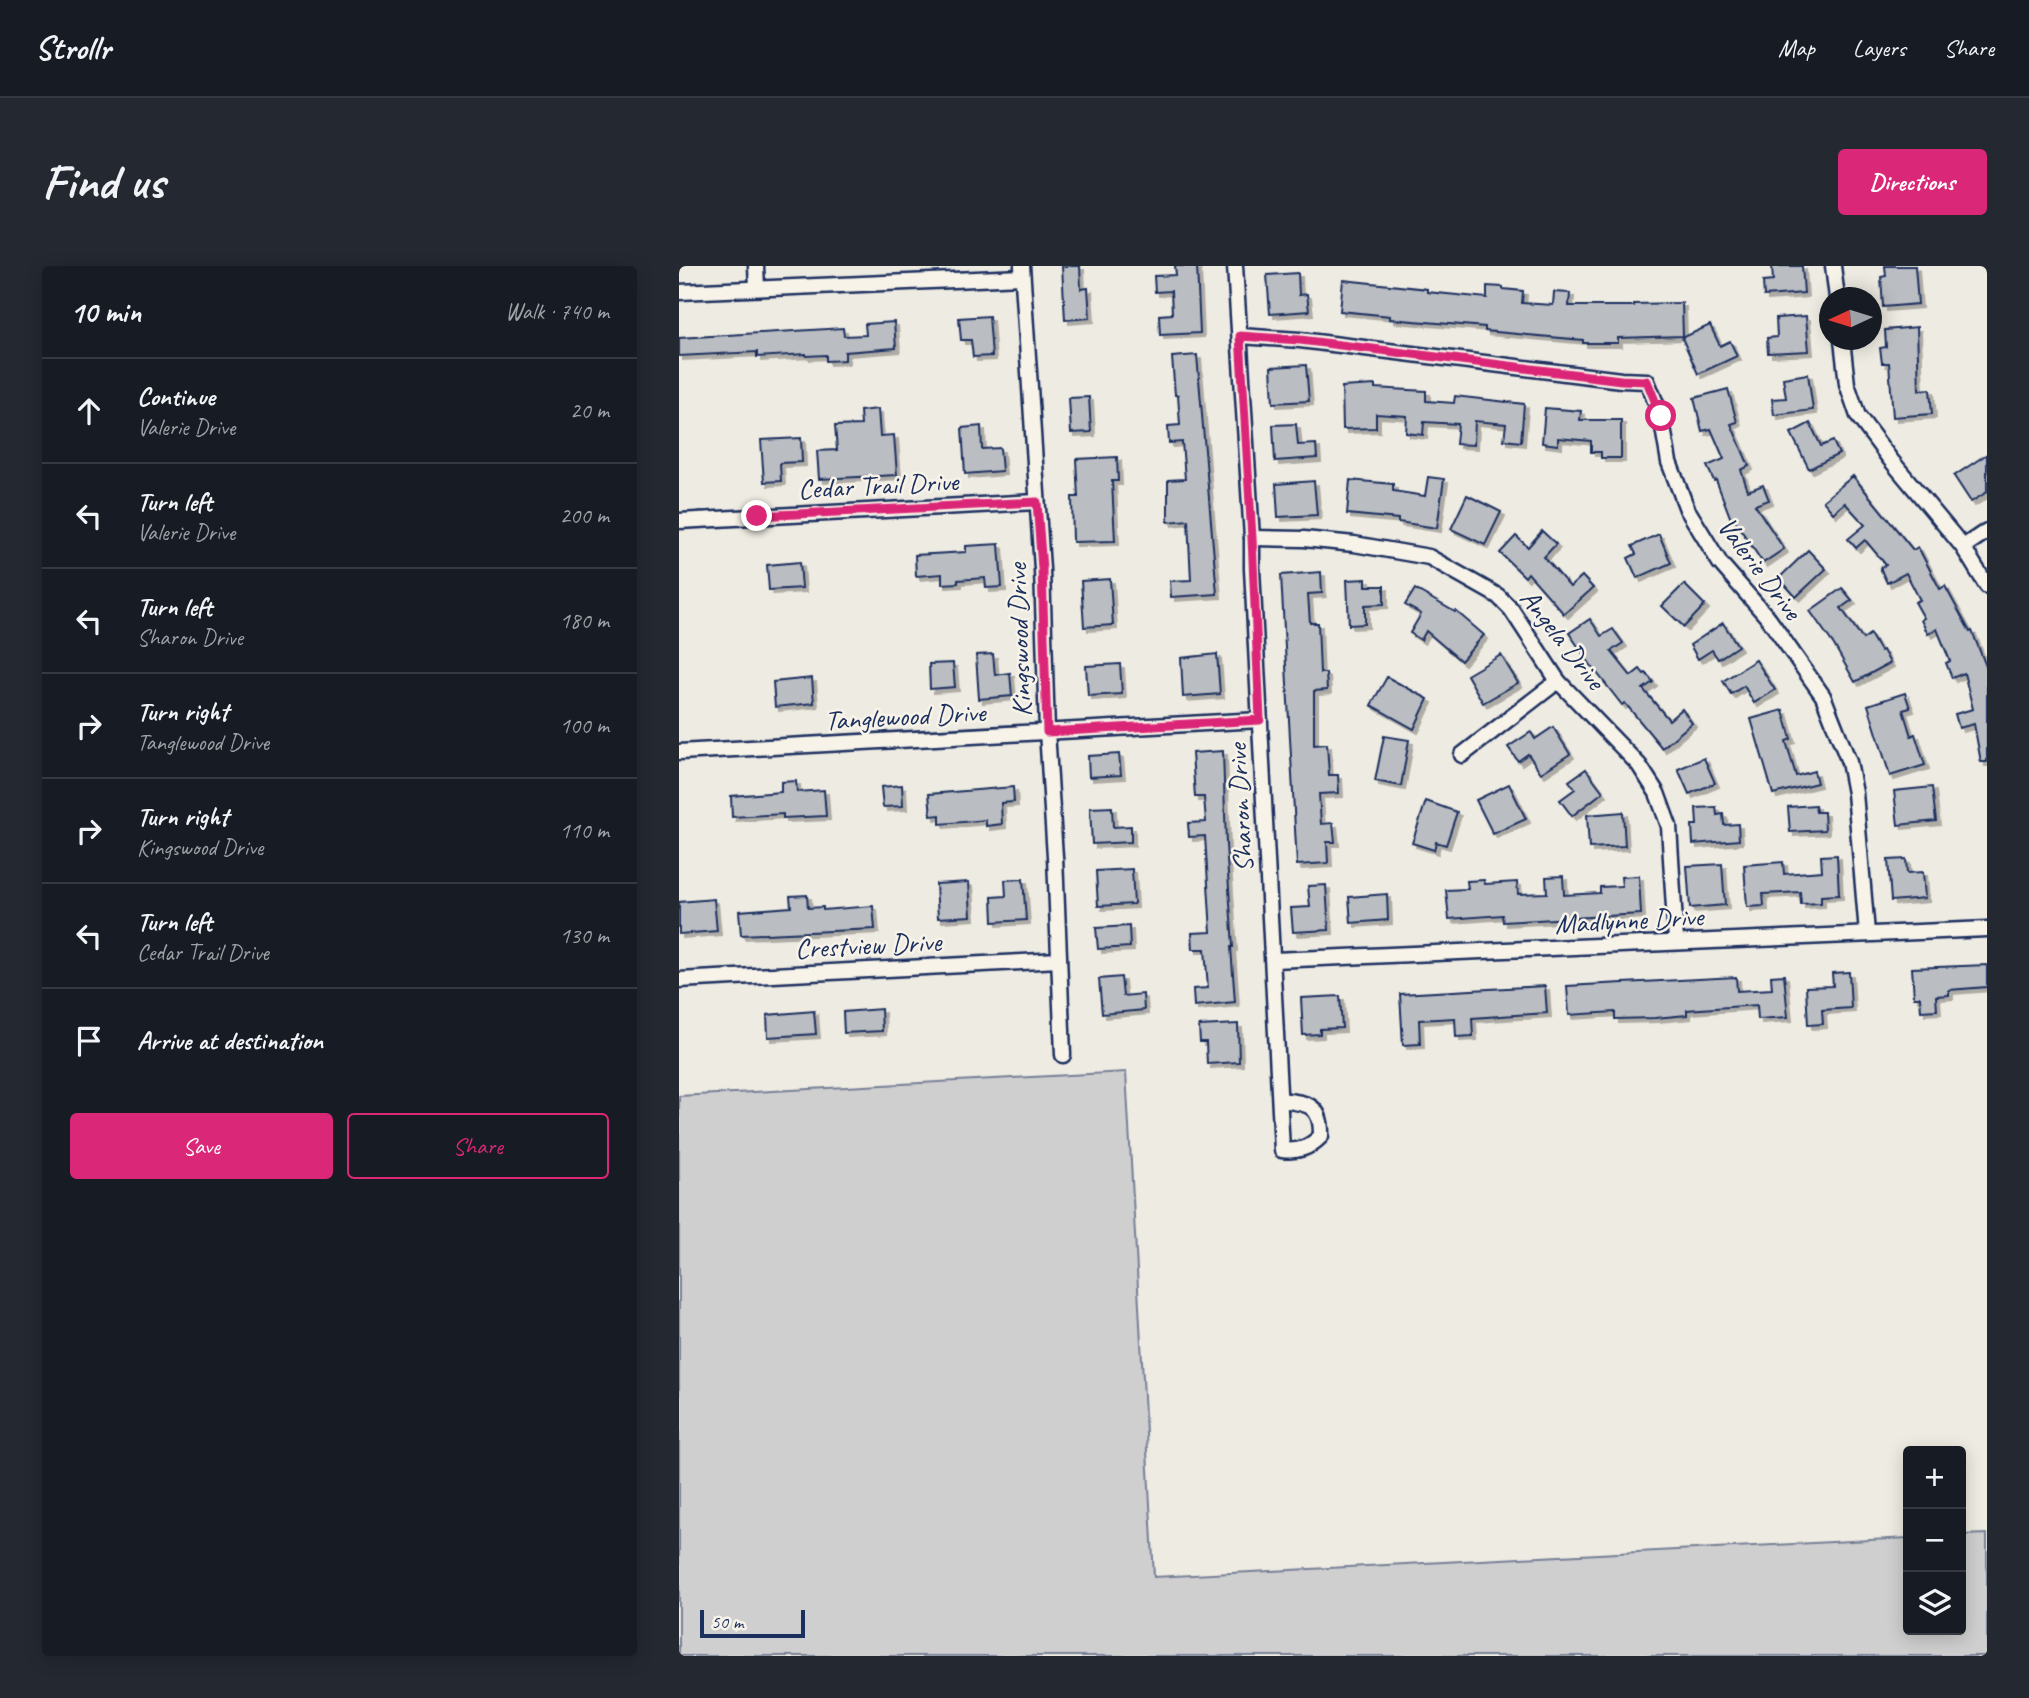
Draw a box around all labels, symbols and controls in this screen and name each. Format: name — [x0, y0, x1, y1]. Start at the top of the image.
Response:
text: Strollr — [35, 27, 110, 69]
text: Map — [1778, 33, 1815, 63]
text: Layers — [1853, 33, 1906, 63]
text: Share — [1944, 33, 1994, 63]
button: Directions — [1838, 149, 1987, 215]
text: Find us — [42, 151, 164, 213]
north arrow — [1819, 287, 1882, 350]
text: 10 min — [70, 293, 141, 331]
text: Walk · 740 m — [505, 297, 609, 326]
text: Continue — [137, 380, 215, 413]
icon: ahead — [70, 392, 108, 430]
text: 20 m — [570, 396, 609, 425]
route start — [1645, 400, 1676, 431]
text: Valerie Drive — [137, 413, 235, 442]
street label: Cedar Trail Drive — [797, 463, 961, 507]
text: Turn left — [137, 485, 212, 518]
icon: left — [70, 497, 108, 535]
route end — [741, 500, 772, 531]
text: 200 m — [560, 501, 609, 530]
street label: Valerie Drive — [1710, 510, 1811, 628]
text: Valerie Drive — [137, 518, 235, 547]
street label: Kingswood Drive — [999, 561, 1039, 717]
street label: Angela Drive — [1513, 582, 1614, 698]
text: Turn left — [137, 590, 212, 623]
icon: left — [70, 602, 108, 640]
text: 180 m — [560, 606, 609, 635]
text: Sharon Drive — [137, 623, 243, 652]
street label: Tanglewood Drive — [824, 694, 988, 738]
text: Turn right — [137, 695, 228, 728]
icon: right — [70, 707, 108, 745]
text: 100 m — [560, 711, 609, 740]
text: Tanglewood Drive — [137, 728, 269, 757]
street label: Sharon Drive — [1219, 741, 1261, 873]
text: Turn right — [137, 800, 228, 833]
icon: right — [70, 812, 108, 850]
text: 110 m — [560, 816, 609, 845]
text: Kingswood Drive — [137, 833, 263, 862]
street label: Madlynne Drive — [1554, 899, 1706, 941]
text: Turn left — [137, 905, 212, 938]
icon: left — [70, 917, 108, 955]
text: 130 m — [560, 921, 609, 950]
street label: Crestview Drive — [794, 924, 944, 966]
text: Cedar Trail Drive — [137, 938, 269, 967]
icon: arrive — [70, 1022, 108, 1060]
text: Arrive at destination — [137, 1024, 323, 1057]
button: Save — [70, 1113, 333, 1179]
button: Share — [347, 1113, 609, 1179]
map controls — [1903, 1446, 1966, 1635]
button: + — [1903, 1446, 1966, 1509]
button: − — [1903, 1509, 1966, 1572]
button: layers — [1903, 1572, 1966, 1635]
scale bar — [700, 1607, 805, 1639]
text: 50 m — [711, 1610, 743, 1634]

